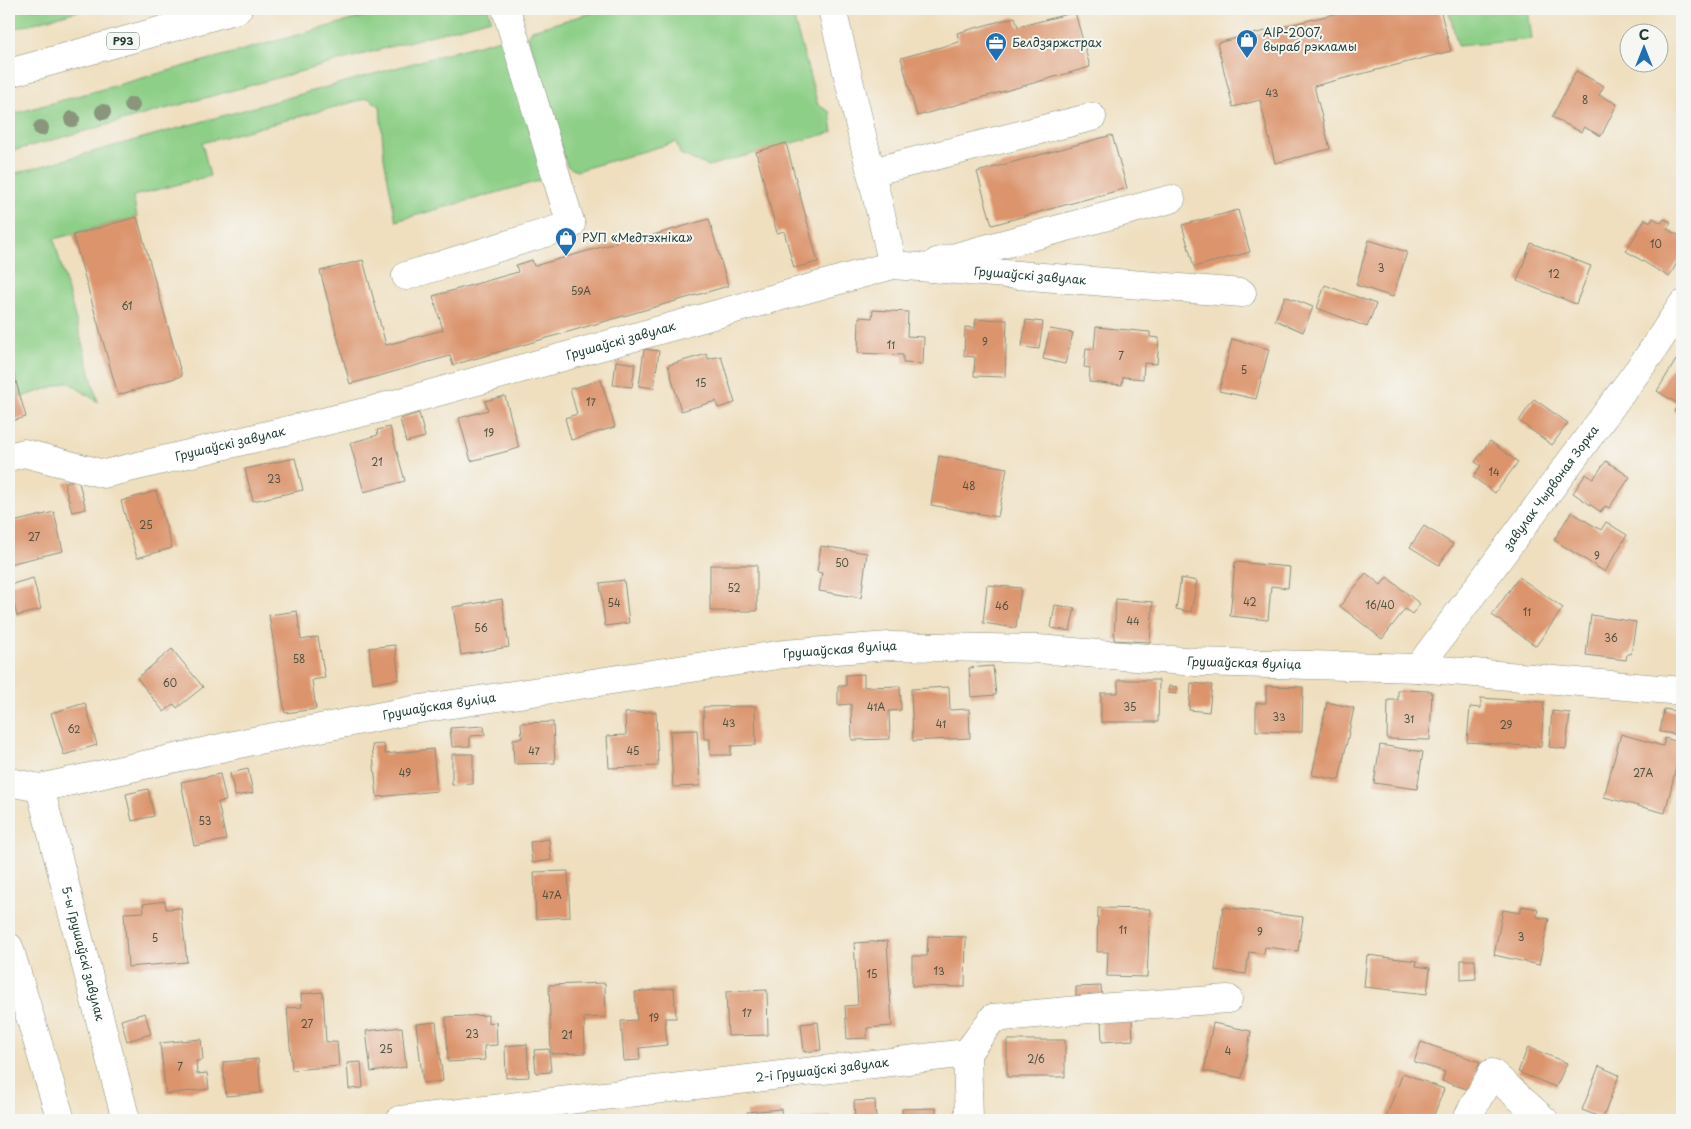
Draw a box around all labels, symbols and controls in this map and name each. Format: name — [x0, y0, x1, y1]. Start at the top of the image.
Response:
north arrow — [1618, 22, 1668, 72]
place label: АІР-2007, выраб рэкламы — [1263, 23, 1357, 55]
text: С — [1639, 24, 1649, 45]
shop icon: АІР-2007, выраб рэкламы — [1235, 28, 1259, 59]
office icon: Белдзяржстрах — [984, 31, 1008, 62]
road number: Р93 — [107, 32, 139, 49]
place label: Белдзяржстрах — [1012, 33, 1102, 51]
house number: 43 — [1266, 85, 1279, 100]
house number: 8 — [1582, 92, 1588, 107]
shop icon: РУП «Медтэхніка» — [554, 226, 578, 257]
place label: РУП «Медтэхніка» — [582, 228, 693, 246]
house number: 10 — [1650, 236, 1662, 251]
house number: 3 — [1378, 260, 1384, 275]
street label: Грушаўскі завулак — [973, 262, 1088, 289]
house number: 12 — [1548, 266, 1560, 281]
house number: 59А — [571, 283, 591, 298]
house number: 61 — [121, 298, 133, 313]
street label: Грушаўскі завулак — [564, 316, 678, 364]
house number: 9 — [982, 334, 988, 349]
house number: 11 — [887, 337, 895, 352]
house number: 7 — [1118, 348, 1124, 363]
house number: 5 — [1241, 362, 1247, 377]
house number: 15 — [696, 375, 706, 390]
house number: 17 — [586, 394, 597, 409]
street label: Грушаўскі завулак — [173, 421, 288, 465]
street label: завулак Чырвоная Зорка — [1498, 421, 1603, 554]
house number: 19 — [484, 425, 494, 440]
house number: 21 — [371, 454, 383, 469]
house number: 14 — [1488, 464, 1500, 479]
house number: 23 — [267, 471, 281, 486]
house number: 48 — [963, 478, 975, 493]
house number: 25 — [139, 517, 153, 532]
house number: 27 — [28, 529, 41, 544]
house number: 9 — [1594, 548, 1600, 563]
house number: 50 — [835, 555, 849, 570]
house number: 52 — [727, 580, 741, 595]
house number: 42 — [1243, 594, 1257, 609]
house number: 54 — [607, 595, 621, 610]
house number: 16/40 — [1365, 597, 1395, 612]
house number: 46 — [995, 598, 1009, 613]
house number: 11 — [1523, 604, 1531, 619]
house number: 44 — [1126, 613, 1140, 628]
house number: 56 — [474, 620, 488, 635]
house number: 36 — [1604, 630, 1618, 645]
street label: Грушаўская вуліца — [782, 636, 898, 662]
house number: 58 — [293, 651, 305, 666]
street label: Грушаўская вуліца — [1186, 651, 1302, 673]
house number: 60 — [163, 675, 177, 690]
street label: Грушаўская вуліца — [381, 688, 497, 724]
house number: 41А — [867, 699, 885, 714]
house number: 35 — [1124, 699, 1136, 714]
house number: 33 — [1272, 709, 1286, 724]
house number: 31 — [1404, 711, 1414, 726]
house number: 43 — [723, 715, 736, 730]
house number: 41 — [936, 716, 946, 731]
house number: 29 — [1500, 717, 1513, 732]
house number: 62 — [67, 721, 81, 736]
house number: 47 — [528, 743, 541, 758]
house number: 45 — [627, 743, 639, 758]
house number: 49 — [399, 765, 411, 780]
house number: 27А — [1633, 765, 1653, 780]
house number: 53 — [199, 813, 211, 828]
street label: 5-ы Грушаўскі завулак — [58, 884, 110, 1023]
house number: 47А — [542, 887, 562, 902]
house number: 11 — [1119, 922, 1127, 937]
house number: 9 — [1257, 924, 1263, 939]
house number: 3 — [1518, 929, 1524, 944]
house number: 5 — [152, 930, 158, 945]
house number: 13 — [933, 963, 945, 978]
house number: 15 — [867, 966, 877, 981]
house number: 17 — [742, 1005, 753, 1020]
house number: 19 — [649, 1010, 659, 1025]
house number: 27 — [301, 1016, 314, 1031]
house number: 23 — [465, 1026, 479, 1041]
house number: 21 — [561, 1027, 573, 1042]
house number: 25 — [379, 1041, 393, 1056]
house number: 4 — [1225, 1043, 1232, 1058]
house number: 2/6 — [1027, 1051, 1045, 1066]
street label: 2-і Грушаўскі завулак — [754, 1052, 890, 1086]
house number: 7 — [177, 1059, 183, 1074]

